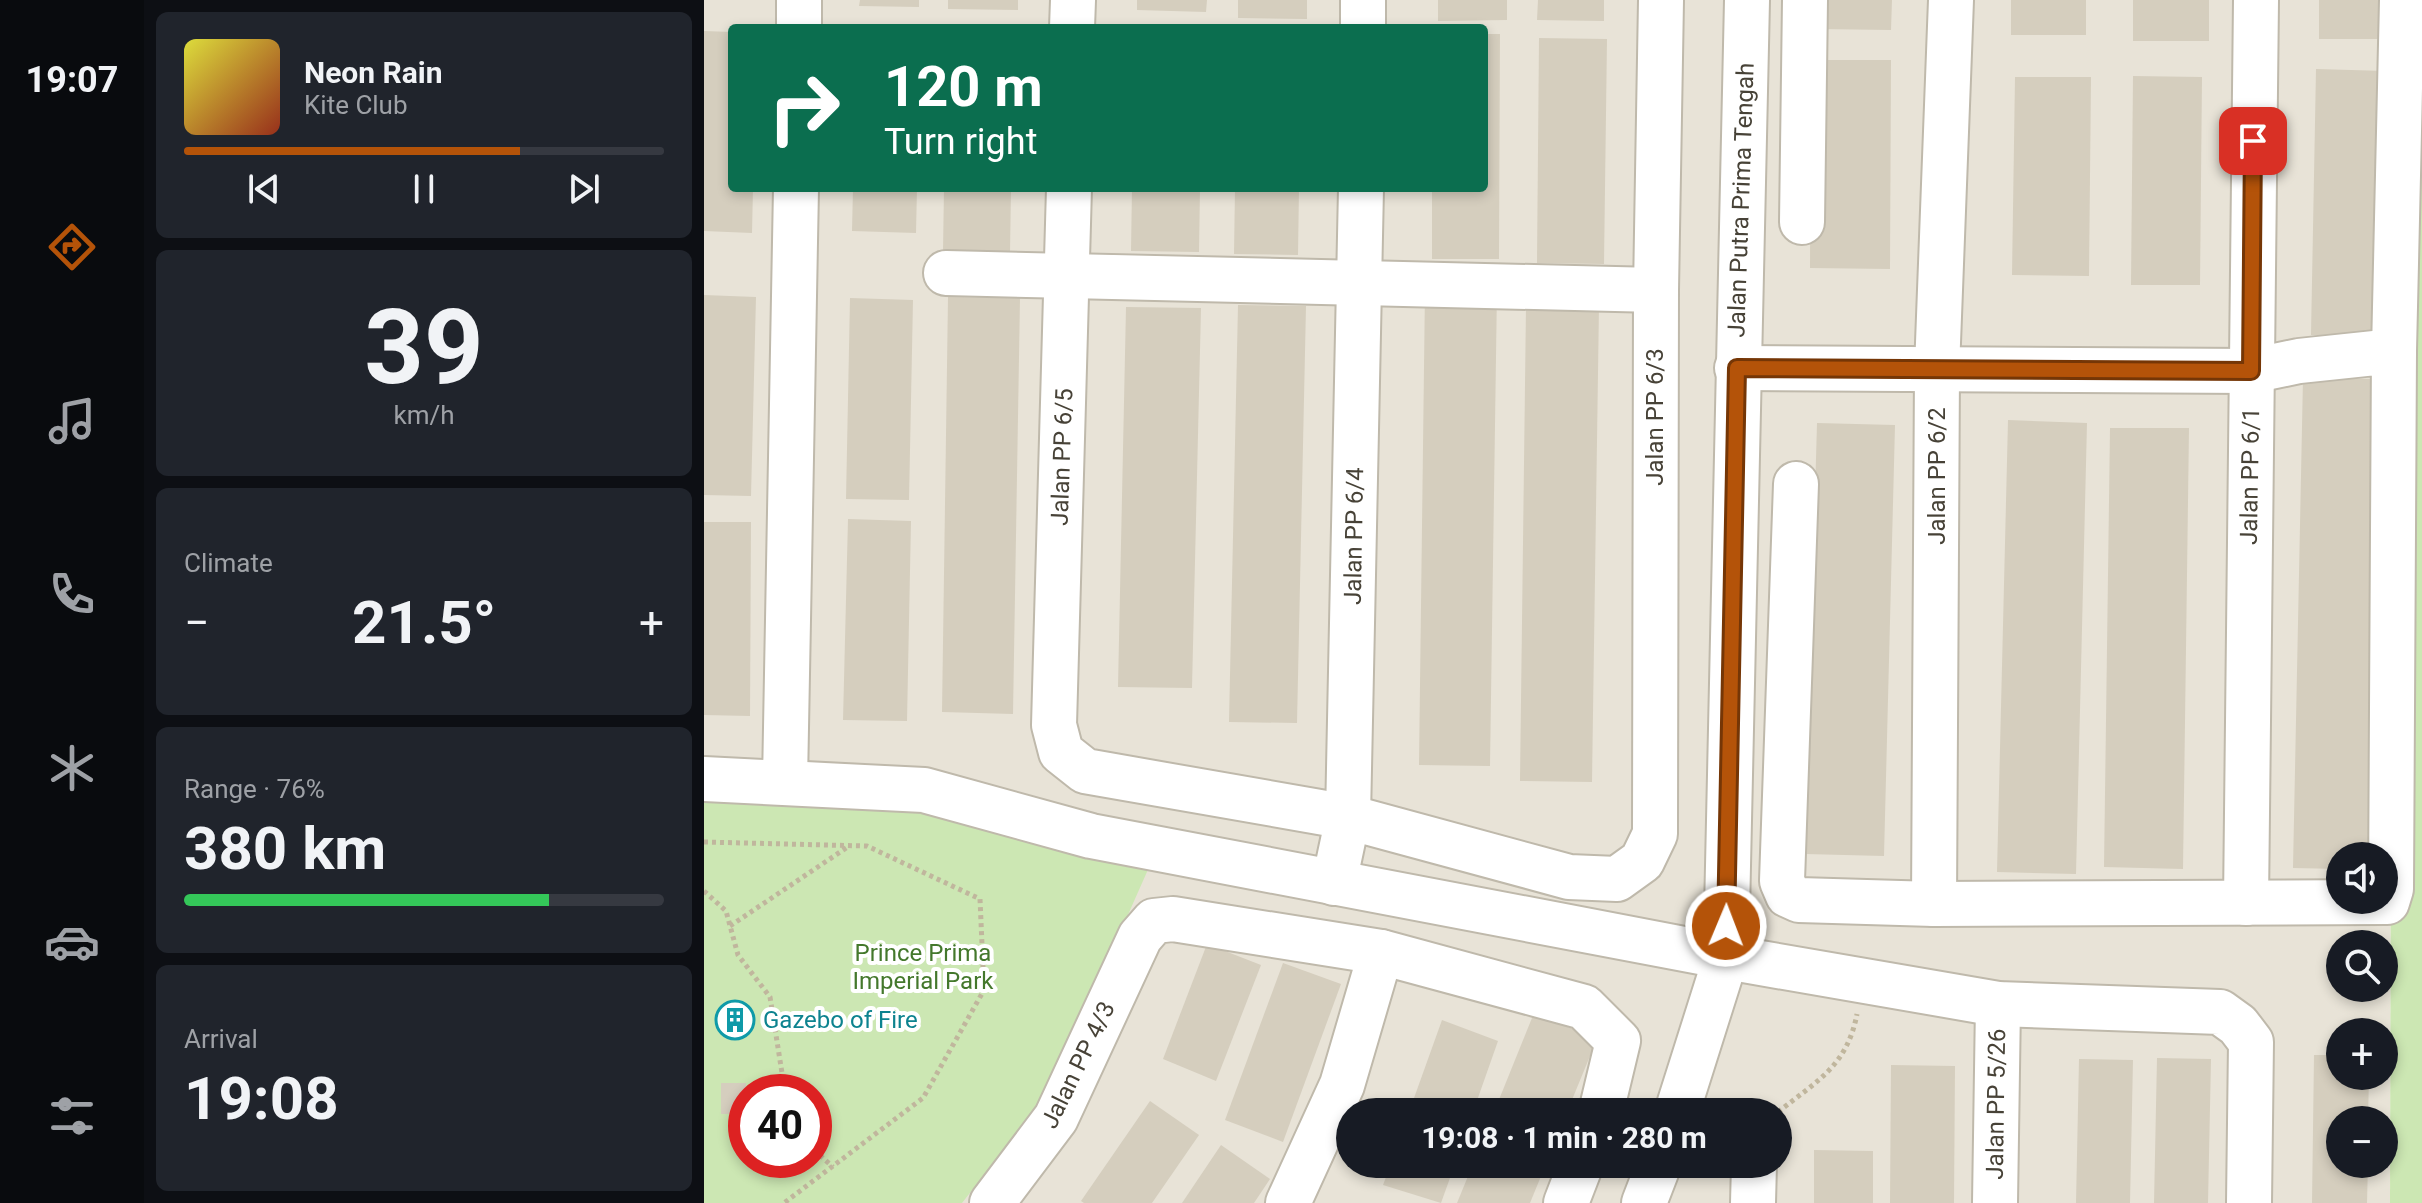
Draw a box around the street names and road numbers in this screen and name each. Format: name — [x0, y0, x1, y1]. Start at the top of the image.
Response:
street label: Jalan Putra Prima Tengah — [1722, 62, 1760, 338]
street label: Jalan PP 6/3 — [1641, 348, 1669, 486]
street label: Jalan PP 6/5 — [1046, 388, 1078, 526]
street label: Jalan PP 6/2 — [1923, 407, 1951, 545]
street label: Jalan PP 6/1 — [2235, 407, 2265, 545]
street label: Jalan PP 6/4 — [1339, 467, 1369, 605]
street label: Jalan PP 4/3 — [1035, 997, 1121, 1133]
street label: Jalan PP 5/26 — [1981, 1028, 2011, 1180]

